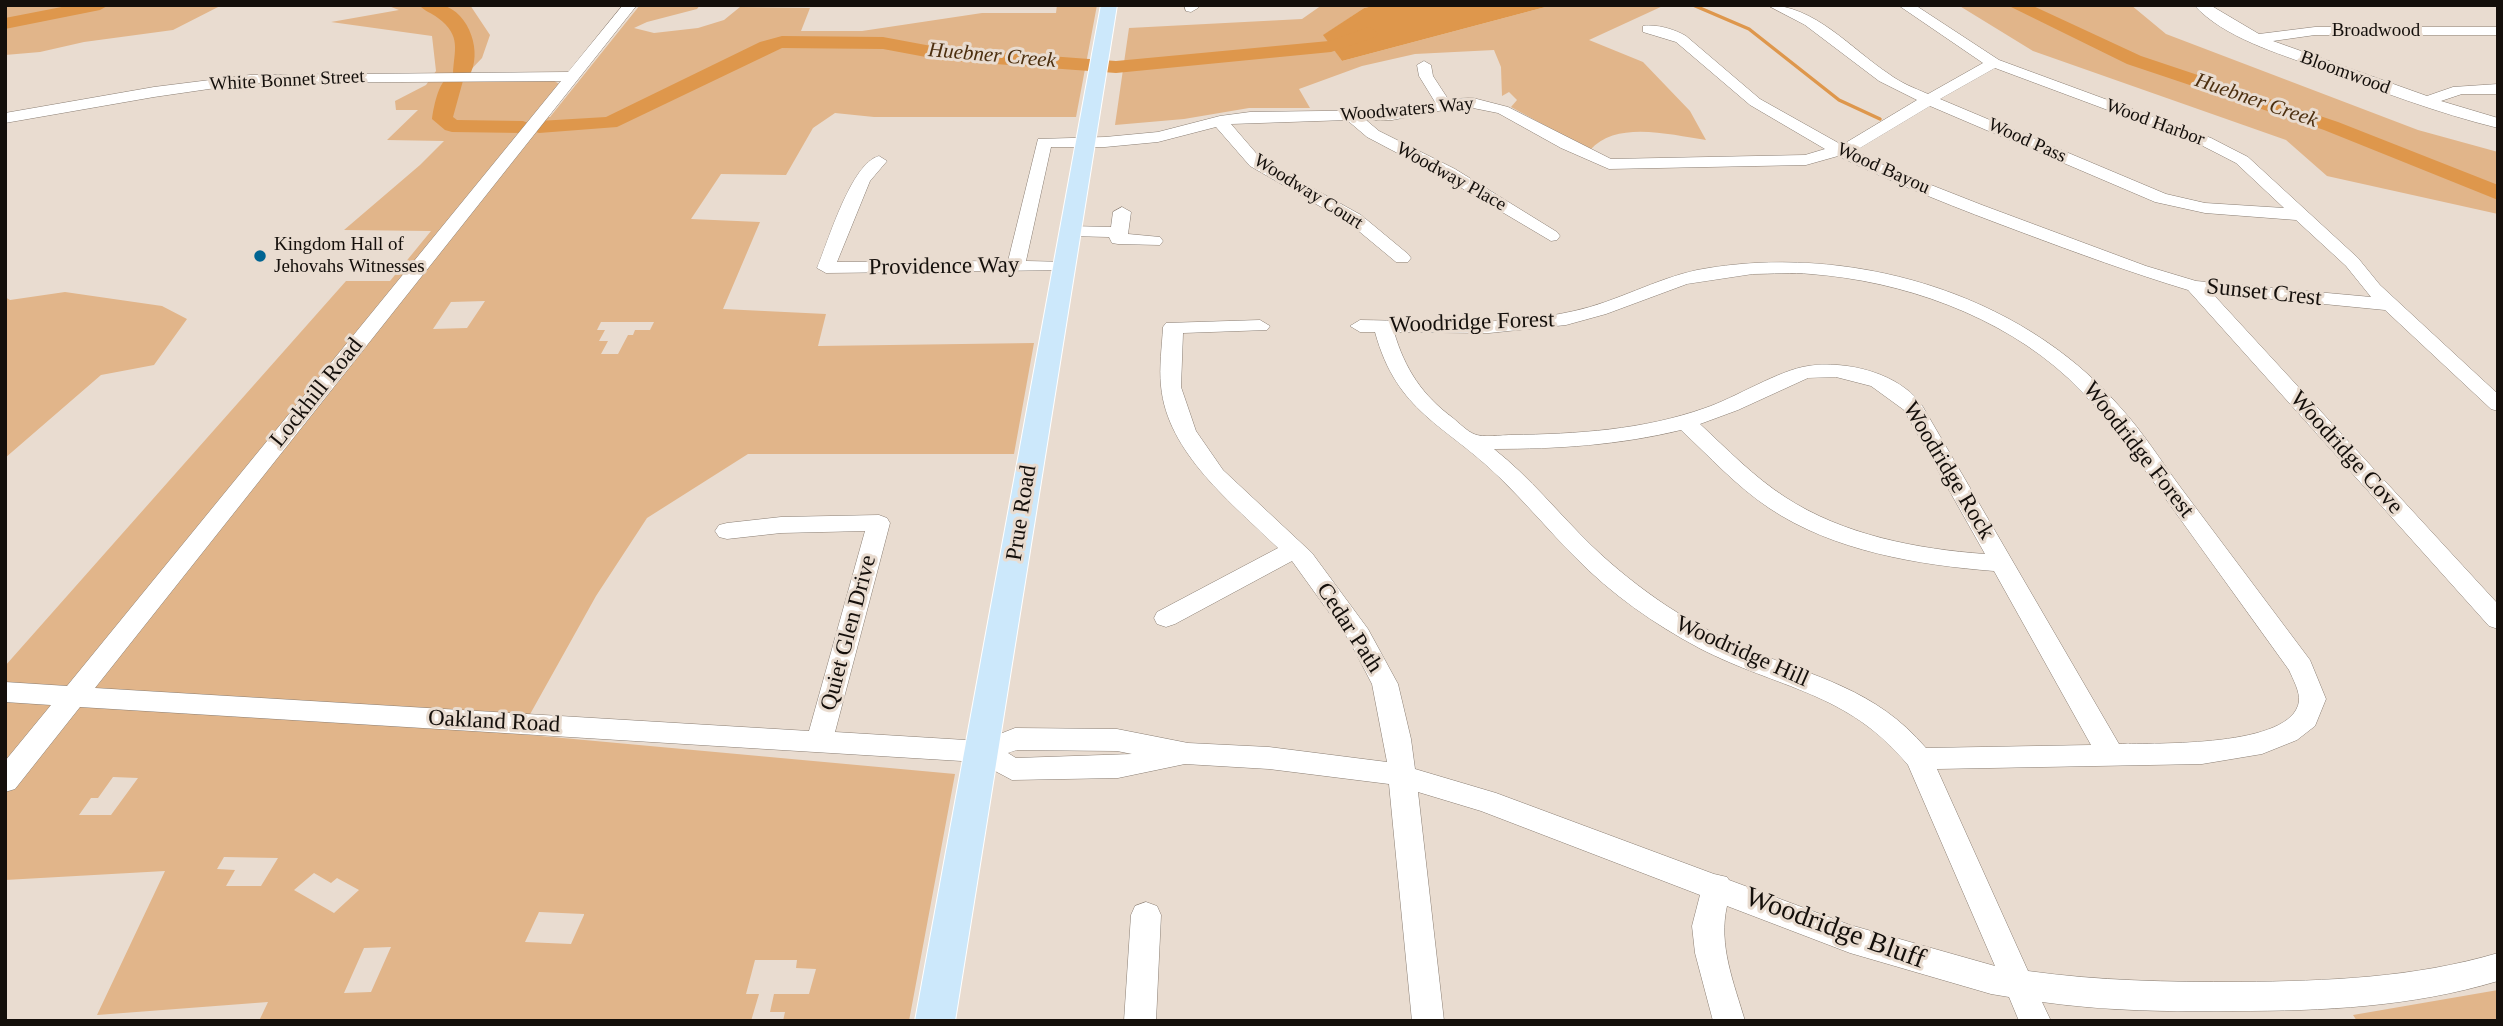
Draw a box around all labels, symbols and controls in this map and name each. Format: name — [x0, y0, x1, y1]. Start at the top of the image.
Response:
street label: Broadwood — [2332, 20, 2420, 42]
water label: Huebner Creek — [927, 38, 1057, 74]
street label: Bloomwood — [2297, 46, 2393, 100]
street label: White Bonnet Street — [209, 66, 365, 96]
water label: Huebner Creek — [2191, 68, 2321, 134]
street label: Woodwaters Way — [1339, 93, 1475, 127]
street label: Wood Harbor — [2102, 95, 2208, 151]
street label: Wood Pass — [1984, 114, 2070, 168]
street label: Woodway Place — [1392, 137, 1510, 217]
street label: Wood Bayou — [1833, 138, 1933, 200]
street label: Woodway Court — [1249, 149, 1367, 235]
place label: Kingdom Hall of Jehovahs Witnesses — [274, 234, 425, 278]
marker: Kingdom Hall of Jehovahs Witnesses — [252, 248, 268, 264]
street label: Providence Way — [868, 252, 1020, 282]
street label: Sunset Crest — [2205, 273, 2323, 313]
street label: Woodridge Forest — [1389, 306, 1555, 340]
street label: Lockhill Road — [265, 333, 369, 453]
street label: Woodridge Forest — [2076, 377, 2200, 523]
street label: Woodridge Cove — [2284, 386, 2408, 520]
street label: Woodridge Rock — [1896, 397, 2000, 545]
street label: Prue Road — [1001, 463, 1043, 563]
street label: Quiet Glen Drive — [815, 552, 883, 714]
street label: Cedar Path — [1310, 578, 1388, 678]
street label: Woodridge Hill — [1671, 610, 1813, 694]
street label: Oakland Road — [427, 705, 561, 739]
street label: Woodridge Bluff — [1740, 881, 1930, 977]

